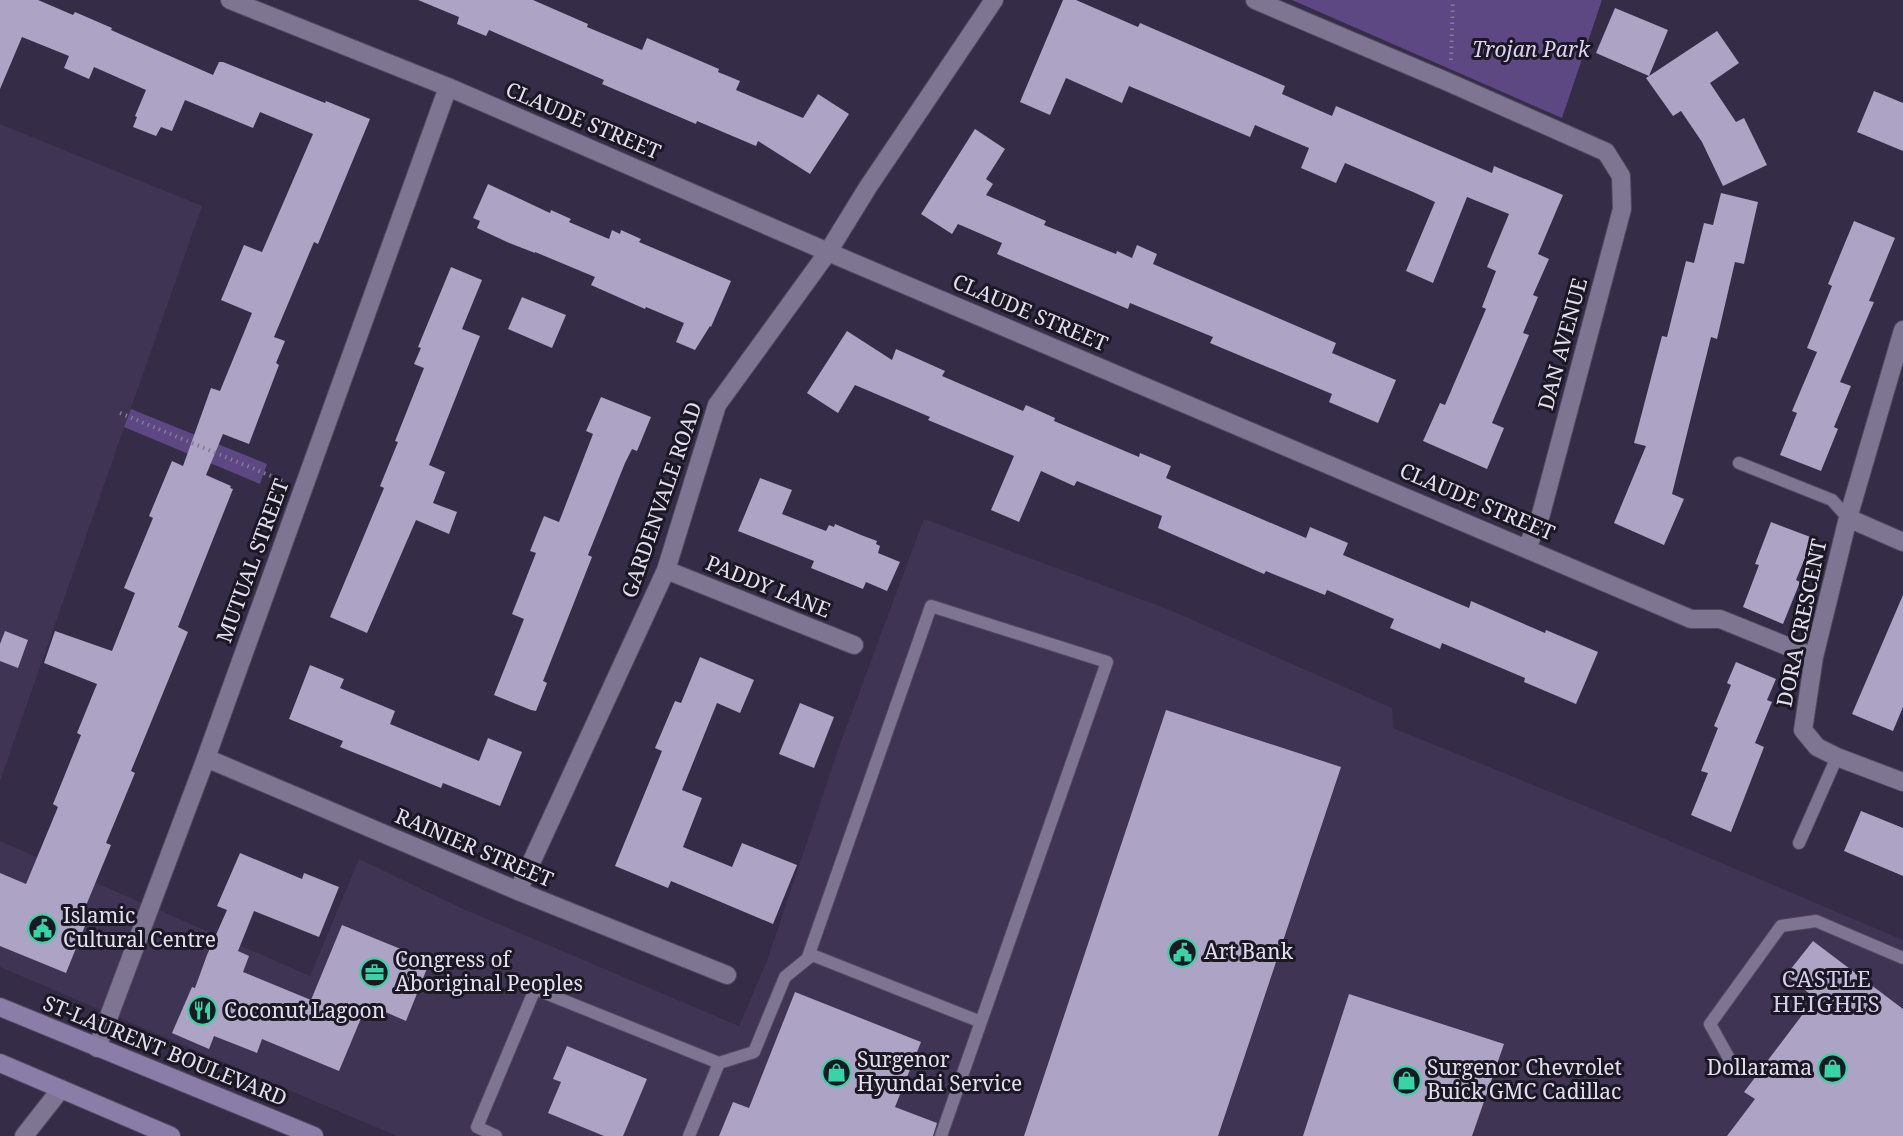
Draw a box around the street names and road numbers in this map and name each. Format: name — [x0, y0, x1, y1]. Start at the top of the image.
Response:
street label: CLAUDE STREET — [502, 75, 665, 165]
street label: CLAUDE STREET — [949, 267, 1112, 357]
street label: DAN AVENUE — [1531, 275, 1593, 413]
street label: GARDENVALE ROAD — [614, 398, 708, 601]
street label: CLAUDE STREET — [1396, 456, 1559, 546]
street label: MUTUAL STREET — [209, 475, 295, 646]
street label: DORA CRESCENT — [1770, 536, 1833, 709]
street label: PADDY LANE — [702, 548, 835, 624]
street label: RAINIER STREET — [391, 801, 558, 893]
street label: ST-LAURENT BOULEVARD — [39, 988, 291, 1112]

